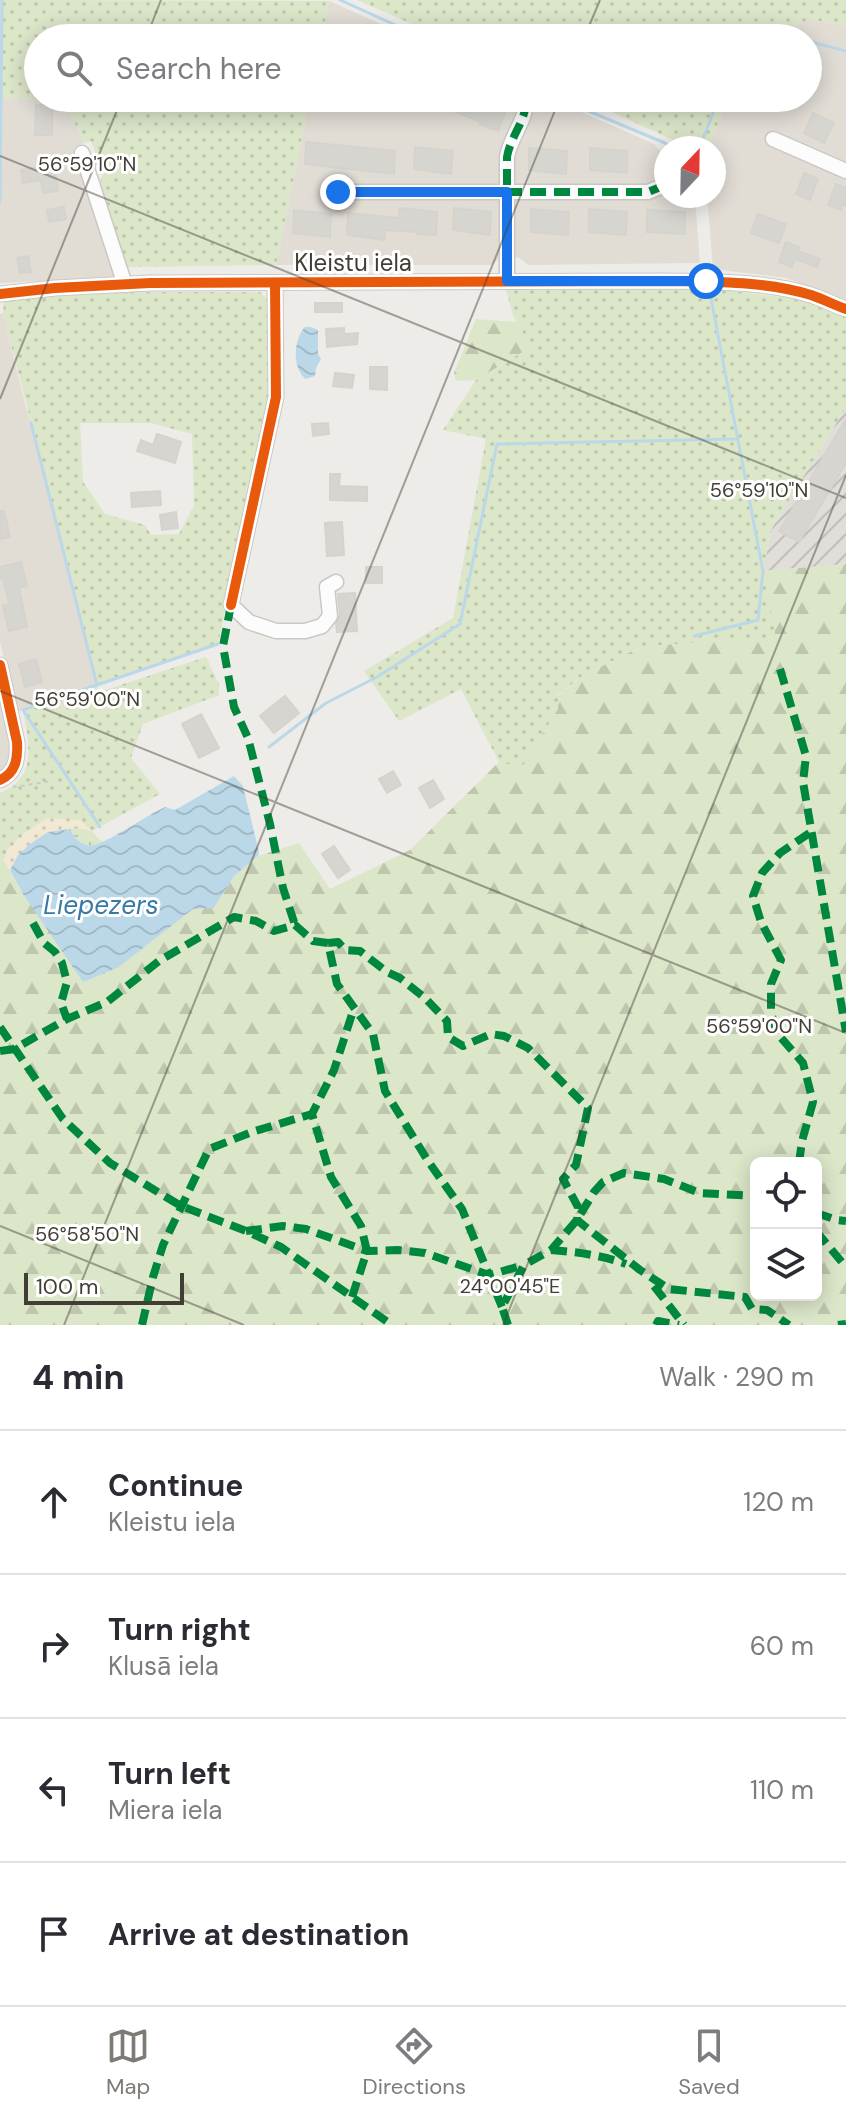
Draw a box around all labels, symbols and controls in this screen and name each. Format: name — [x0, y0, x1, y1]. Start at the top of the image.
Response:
search box — [24, 24, 822, 112]
icon: search — [52, 46, 96, 90]
text: Search here — [116, 49, 282, 88]
north arrow — [654, 136, 726, 208]
text: 56°59'10"N — [38, 151, 136, 177]
route end — [320, 174, 356, 210]
street label: Kleistu iela — [294, 247, 412, 278]
route start — [688, 263, 724, 299]
text: 56°59'10"N — [710, 477, 808, 503]
text: 56°59'00"N — [34, 686, 140, 712]
water label: Liepezers — [43, 888, 159, 922]
text: 56°59'00"N — [706, 1013, 812, 1039]
map controls — [750, 1157, 822, 1301]
button: locate — [750, 1157, 822, 1229]
text: 56°58'50"N — [35, 1221, 139, 1247]
button: layers — [750, 1229, 822, 1301]
scale bar — [24, 1269, 184, 1305]
text: 100 m — [36, 1272, 98, 1301]
text: 24°00'45"E — [460, 1273, 560, 1299]
text: 4 min — [32, 1355, 124, 1400]
text: Walk · 290 m — [659, 1360, 814, 1394]
text: Continue — [108, 1466, 243, 1505]
icon: ahead — [32, 1480, 76, 1524]
text: 120 m — [743, 1485, 814, 1519]
text: Kleistu iela — [108, 1505, 235, 1539]
text: Turn right — [108, 1610, 251, 1649]
icon: right — [32, 1624, 76, 1668]
text: 60 m — [750, 1629, 814, 1663]
text: Klusā iela — [108, 1649, 219, 1683]
text: Turn left — [108, 1754, 231, 1793]
icon: left — [32, 1768, 76, 1812]
text: 110 m — [750, 1773, 814, 1807]
text: Miera iela — [108, 1793, 223, 1827]
icon: arrive — [32, 1912, 76, 1956]
text: Arrive at destination — [108, 1915, 409, 1954]
tab: Map — [106, 2024, 150, 2101]
tab: Directions — [363, 2024, 466, 2101]
tab: Saved — [678, 2024, 740, 2101]

